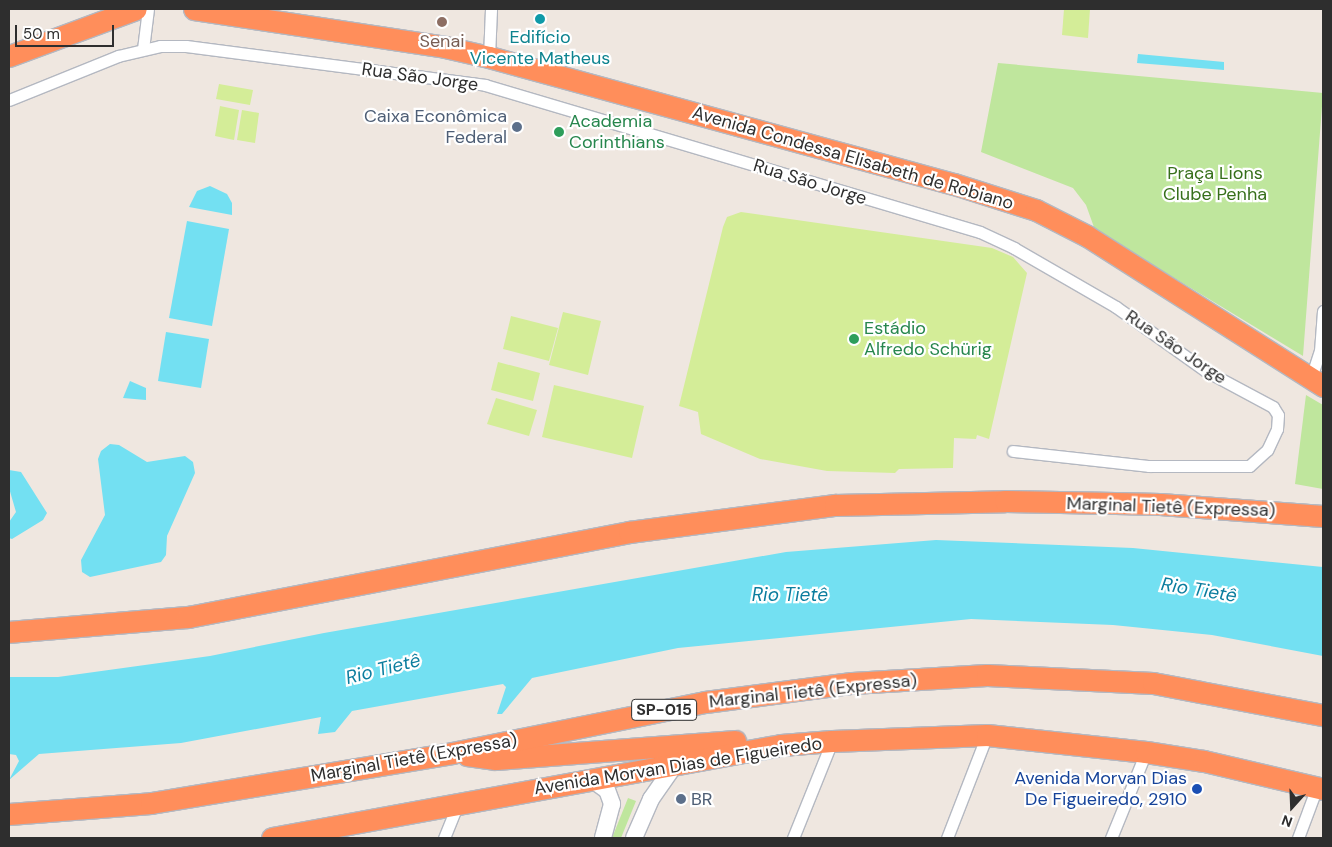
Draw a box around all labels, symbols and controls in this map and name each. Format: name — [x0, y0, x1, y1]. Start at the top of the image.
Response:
marker: Edifício Vicente Matheus — [534, 13, 546, 25]
scale bar — [18, 15, 116, 47]
marker: Senai — [436, 16, 448, 28]
text: 50 m — [23, 24, 60, 44]
place label: Edifício Vicente Matheus — [470, 27, 610, 70]
place label: Senai — [419, 30, 465, 52]
street label: Rua São Jorge — [360, 58, 480, 96]
street label: Avenida Condessa Elisabeth de Robiano — [690, 102, 1016, 214]
place label: Caixa Econômica Federal — [364, 106, 507, 148]
place label: Academia Corinthians — [569, 111, 665, 154]
marker: Caixa Econômica Federal — [511, 121, 523, 133]
marker: Academia Corinthians — [553, 126, 565, 138]
street label: Rua São Jorge — [751, 155, 869, 209]
park label: Praça Lions Clube Penha — [1163, 163, 1267, 205]
street label: Rua São Jorge — [1121, 305, 1231, 389]
place label: Estádio Alfredo Schürig — [864, 318, 992, 360]
marker: Estádio Alfredo Schürig — [848, 333, 860, 345]
street label: Marginal Tietê (Expressa) — [1066, 493, 1276, 521]
water label: Rio Tietê — [1159, 573, 1239, 607]
water label: Rio Tietê — [752, 584, 828, 606]
water label: Rio Tietê — [343, 649, 423, 689]
street label: Marginal Tietê (Expressa) — [708, 669, 918, 713]
road number: SP-015 — [630, 696, 698, 724]
street label: Marginal Tietê (Expressa) — [309, 729, 519, 787]
street label: Avenida Morvan Dias de Figueiredo — [533, 733, 823, 799]
place label: Avenida Morvan Dias De Figueiredo, 2910 — [1014, 768, 1187, 811]
north arrow — [1267, 782, 1317, 832]
marker: Avenida Morvan Dias De Figueiredo, 2910 — [1191, 783, 1203, 795]
place label: BR — [691, 788, 713, 810]
marker: BR — [675, 793, 687, 805]
text: N — [1279, 811, 1295, 831]

